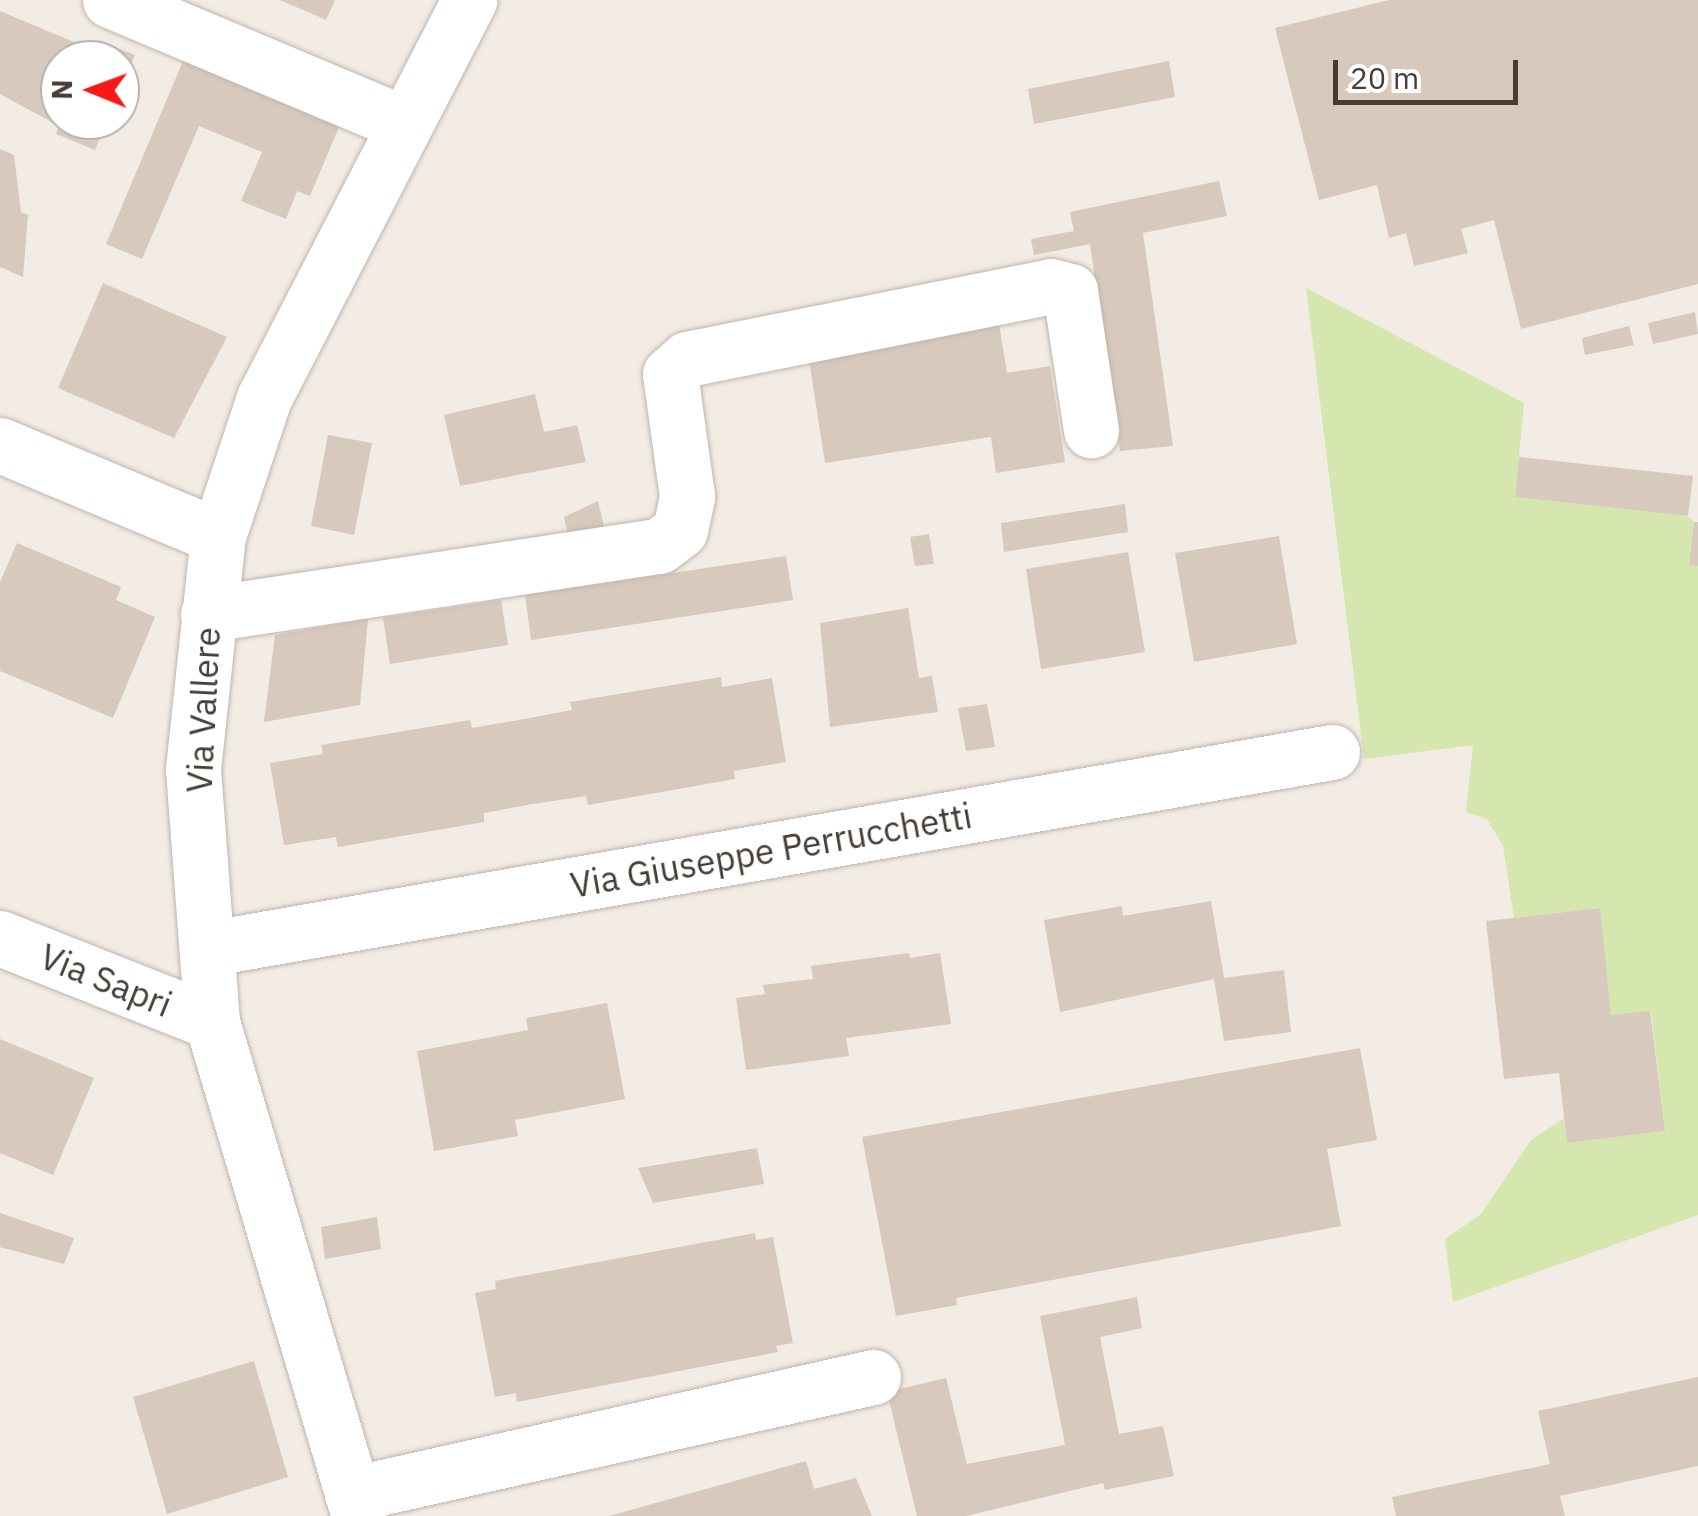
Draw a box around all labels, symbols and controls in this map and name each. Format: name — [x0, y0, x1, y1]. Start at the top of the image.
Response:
north arrow — [40, 40, 140, 140]
scale bar — [1338, 40, 1523, 102]
text: 20 m — [1350, 58, 1419, 97]
text: N — [43, 79, 80, 100]
street label: Via Vallere — [178, 626, 228, 794]
street label: Via Giuseppe Perrucchetti — [567, 794, 975, 906]
street label: Via Sapri — [34, 935, 178, 1025]

